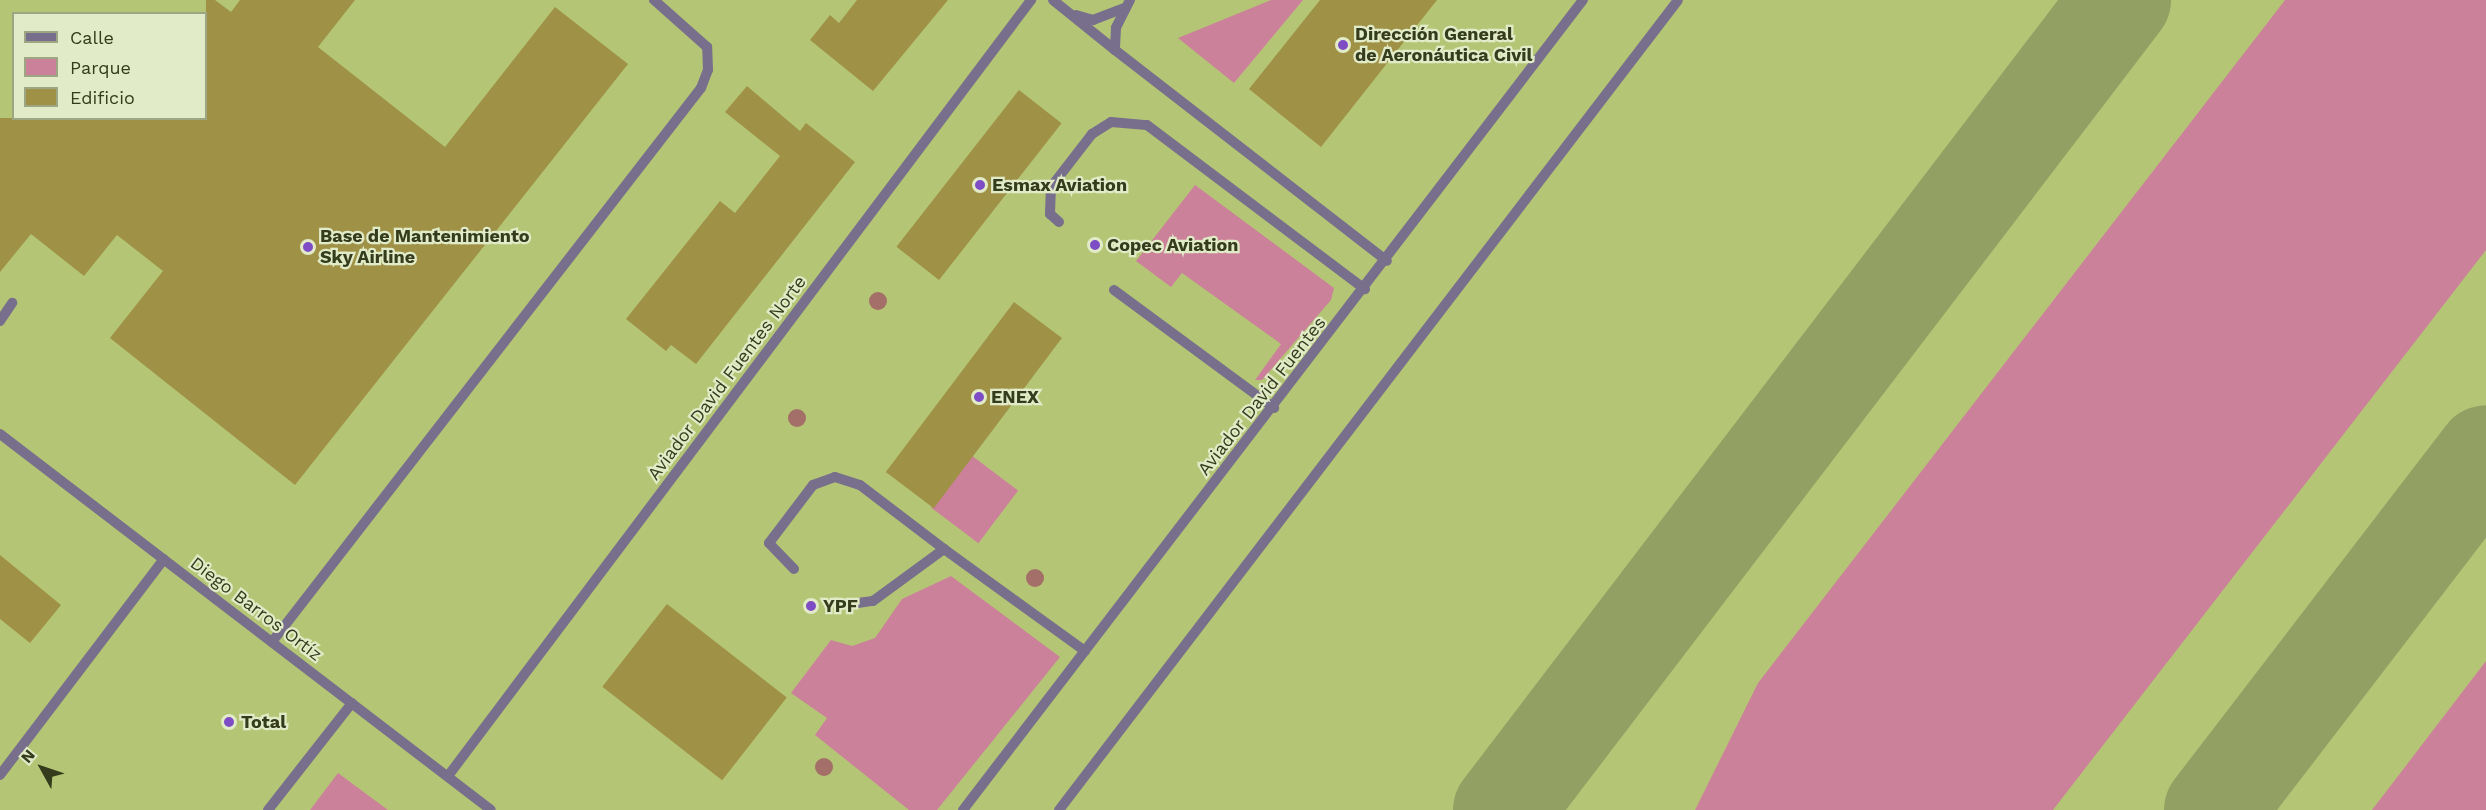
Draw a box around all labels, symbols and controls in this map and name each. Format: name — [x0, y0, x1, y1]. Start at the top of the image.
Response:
legend — [12, 12, 207, 120]
place label: Dirección General de Aeronáutica Civil — [1355, 24, 1533, 66]
text: Calle — [70, 27, 114, 48]
marker: Dirección General de Aeronáutica Civil — [1336, 38, 1350, 52]
text: Parque — [70, 57, 131, 78]
text: Edificio — [70, 87, 135, 108]
place label: Esmax Aviation — [992, 174, 1128, 196]
marker: Esmax Aviation — [973, 178, 987, 192]
place label: Base de Mantenimiento Sky Airline — [320, 226, 530, 268]
place label: Copec Aviation — [1107, 234, 1239, 256]
marker: Copec Aviation — [1088, 238, 1102, 252]
marker: Base de Mantenimiento Sky Airline — [301, 240, 315, 254]
street label: Aviador David Fuentes Norte — [643, 271, 811, 485]
street label: Aviador David Fuentes — [1193, 312, 1331, 480]
place label: ENEX — [991, 386, 1039, 408]
marker: ENEX — [972, 390, 986, 404]
street label: Diego Barros Ortíz — [186, 552, 326, 666]
place label: YPF — [823, 595, 858, 617]
marker: YPF — [804, 599, 818, 613]
place label: Total — [241, 711, 286, 733]
marker: Total — [222, 715, 236, 729]
north arrow — [12, 738, 72, 798]
text: N — [17, 745, 39, 767]

